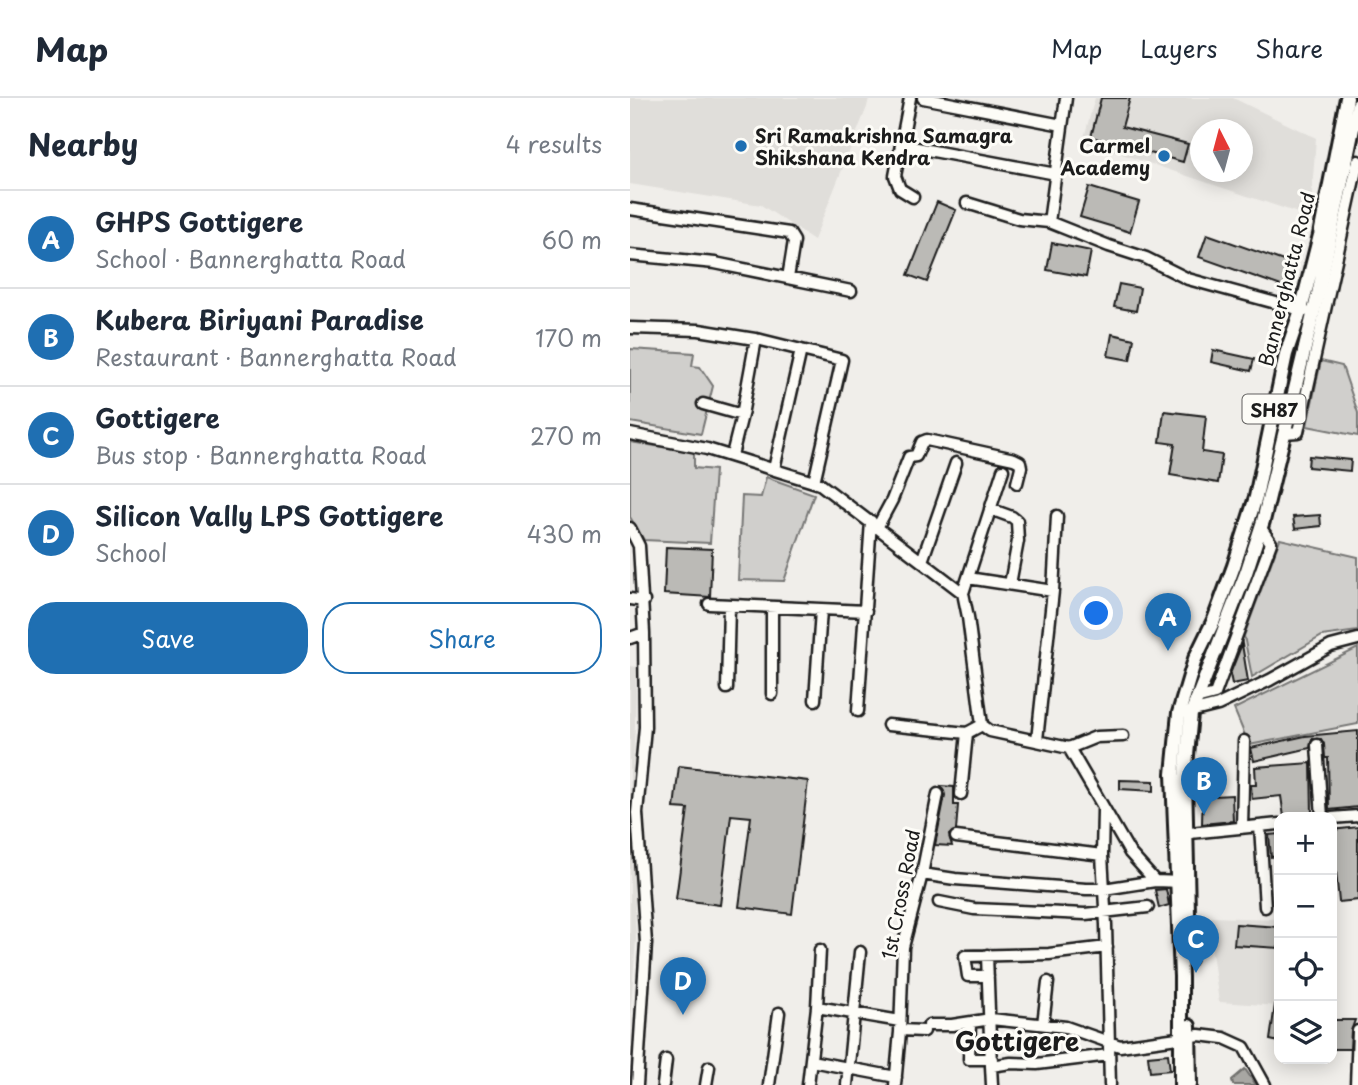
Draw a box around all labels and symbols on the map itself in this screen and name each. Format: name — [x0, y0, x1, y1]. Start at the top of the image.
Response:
north arrow — [1190, 119, 1253, 182]
place label: Sri Ramakrishna Samagra Shikshana Kendra — [755, 121, 1013, 171]
place label: Carmel Academy — [1060, 131, 1150, 181]
marker: Sri Ramakrishna Samagra Shikshana Kendra — [733, 138, 749, 154]
marker: Carmel Academy — [1156, 148, 1172, 164]
street label: Bannerghatta Road — [1251, 189, 1321, 369]
road number: SH87 — [1242, 394, 1306, 424]
pin: A — [1145, 593, 1191, 651]
your location — [1079, 596, 1113, 630]
pin: B — [1181, 757, 1227, 815]
street label: 1st Cross Road — [874, 827, 926, 961]
pin: C — [1173, 915, 1219, 973]
pin: D — [660, 957, 706, 1015]
district label: Gottigere — [955, 1021, 1079, 1060]

